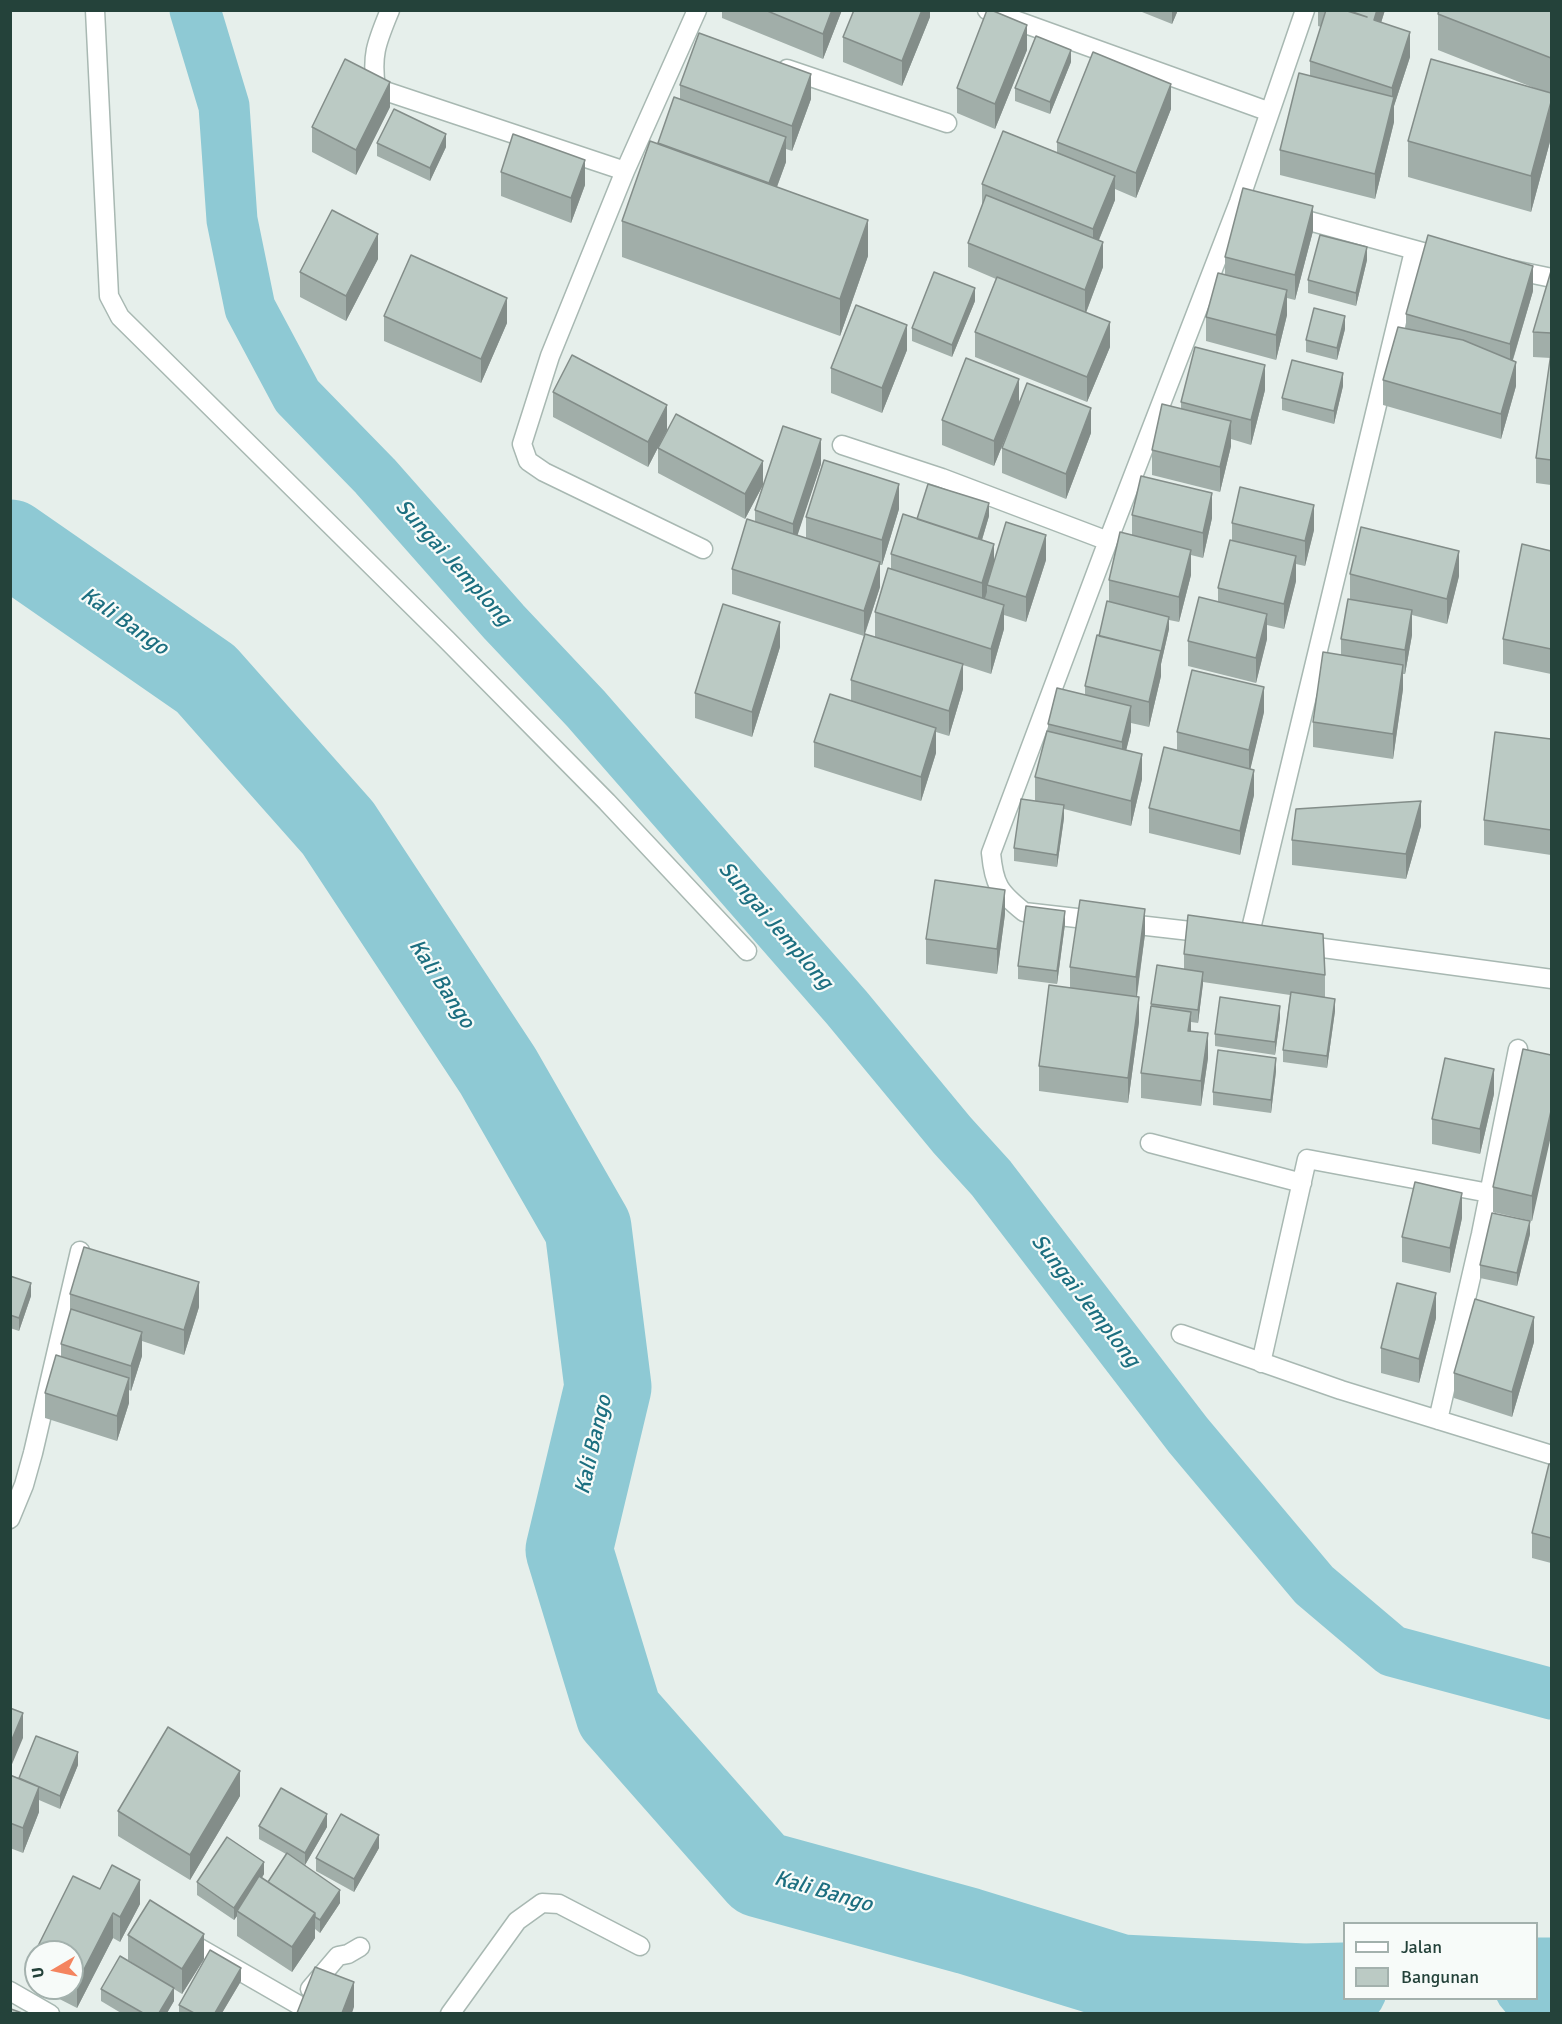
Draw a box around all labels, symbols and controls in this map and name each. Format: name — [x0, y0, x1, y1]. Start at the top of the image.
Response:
water label: Sungai Jemplong — [389, 494, 517, 632]
water label: Kali Bango — [75, 582, 173, 662]
water label: Sungai Jemplong — [712, 856, 838, 996]
water label: Kali Bango — [402, 934, 480, 1034]
water label: Sungai Jemplong — [1025, 1229, 1145, 1373]
water label: Kali Bango — [570, 1393, 618, 1497]
water label: Kali Bango — [771, 1865, 875, 1919]
legend — [1343, 1922, 1538, 2000]
text: Jalan — [1401, 1936, 1442, 1958]
north arrow — [24, 1940, 84, 2000]
text: U — [27, 1966, 49, 1979]
text: Bangunan — [1401, 1966, 1479, 1988]

